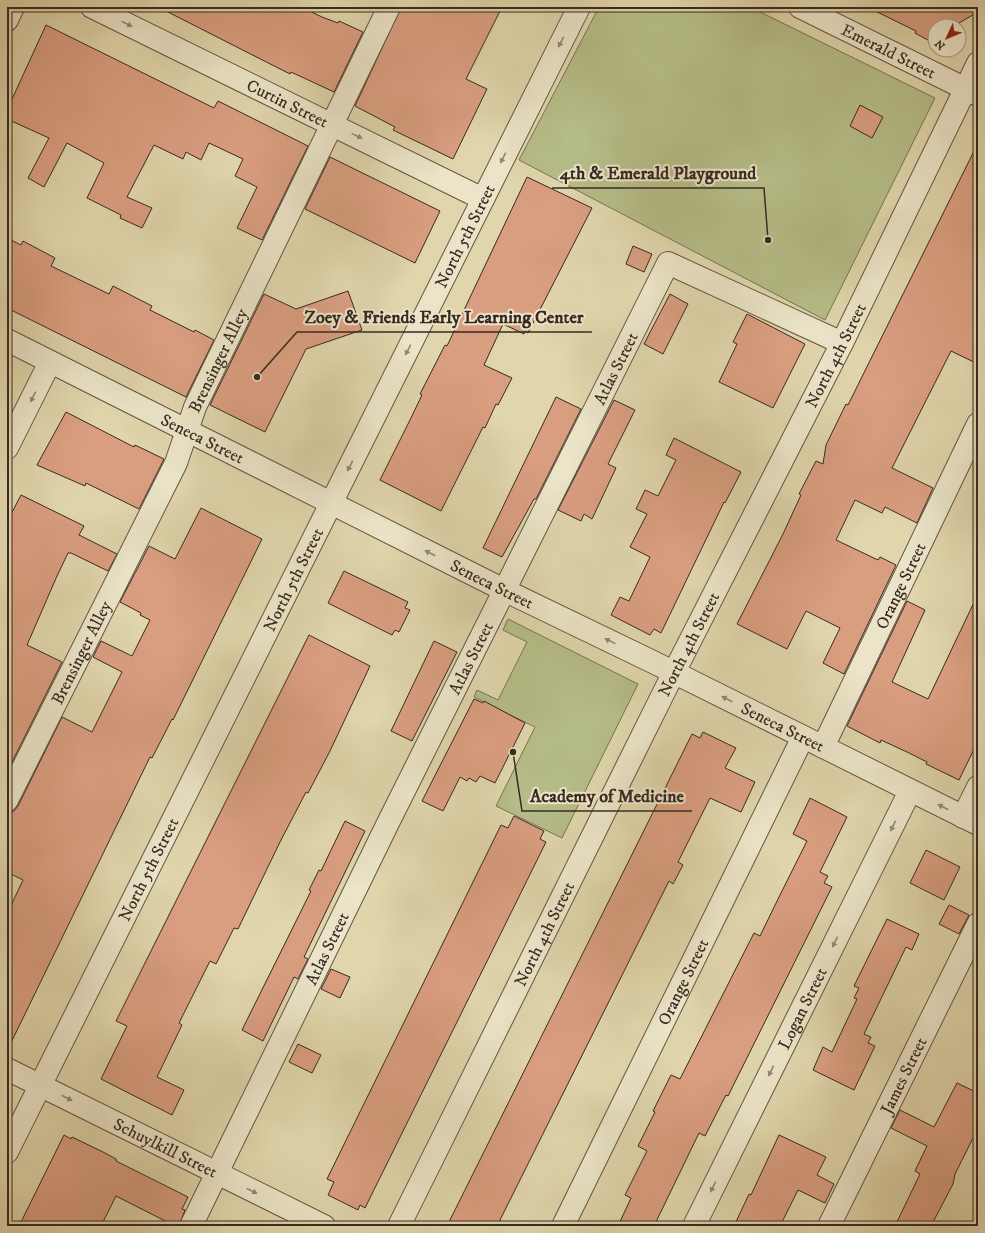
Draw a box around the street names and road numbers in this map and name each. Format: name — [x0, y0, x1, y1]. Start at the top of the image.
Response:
street label: Emerald Street — [837, 19, 940, 85]
street label: Curtin Street — [243, 75, 332, 134]
street label: North 5th Street — [430, 180, 501, 292]
street label: North 4th Street — [801, 299, 872, 412]
street label: Brensinger Alley — [184, 304, 254, 417]
street label: Atlas Street — [589, 328, 644, 409]
street label: Seneca Street — [157, 409, 248, 470]
street label: North 5th Street — [259, 524, 329, 635]
street label: Orange Street — [871, 539, 932, 633]
street label: Seneca Street — [446, 555, 537, 615]
street label: North 4th Street — [654, 588, 725, 700]
street label: Brensinger Alley — [47, 597, 118, 709]
street label: Atlas Street — [444, 618, 499, 698]
street label: Seneca Street — [737, 698, 828, 758]
street label: North 5th Street — [114, 814, 184, 925]
street label: North 4th Street — [510, 878, 580, 990]
street label: Atlas Street — [301, 908, 355, 989]
street label: Orange Street — [653, 935, 715, 1029]
street label: Logan Street — [773, 964, 833, 1053]
street label: James Street — [875, 1033, 933, 1120]
street label: Schuylkill Street — [110, 1113, 221, 1184]

